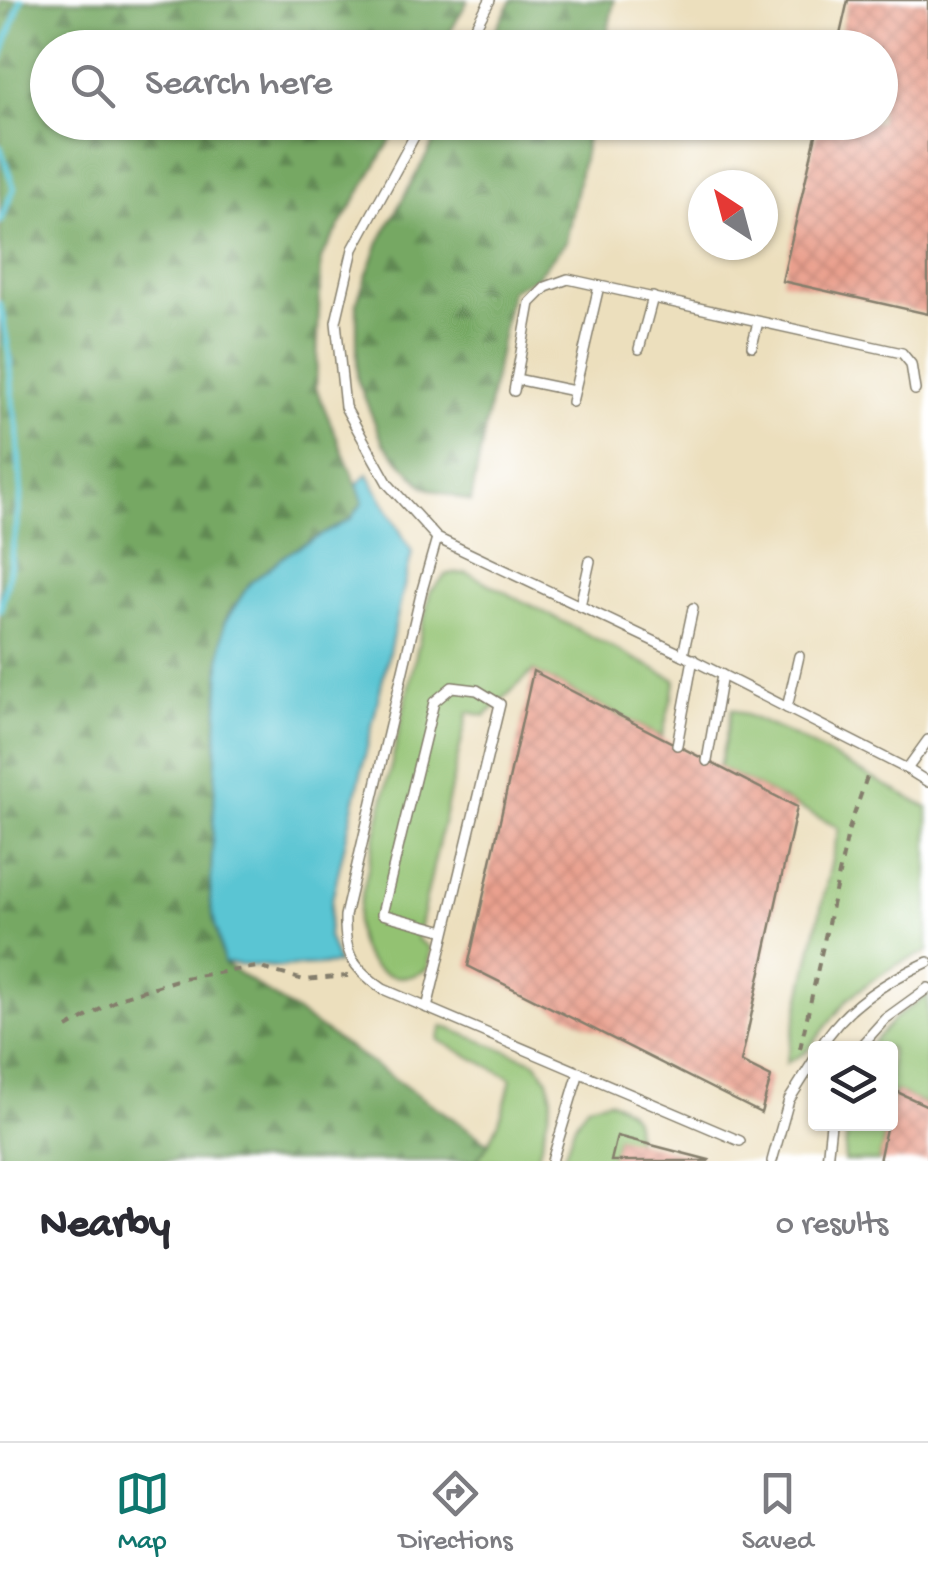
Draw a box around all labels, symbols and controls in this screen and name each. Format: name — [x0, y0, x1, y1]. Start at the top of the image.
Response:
search box — [30, 30, 898, 140]
icon: search — [65, 58, 120, 113]
text: Search here — [145, 63, 332, 107]
north arrow — [688, 170, 778, 260]
map controls — [808, 1041, 898, 1131]
button: layers — [808, 1041, 898, 1131]
text: Nearby — [40, 1202, 170, 1251]
text: 0 results — [776, 1207, 888, 1245]
tab: Map — [115, 1466, 170, 1559]
tab: Directions — [399, 1466, 513, 1559]
tab: Saved — [742, 1466, 813, 1559]

